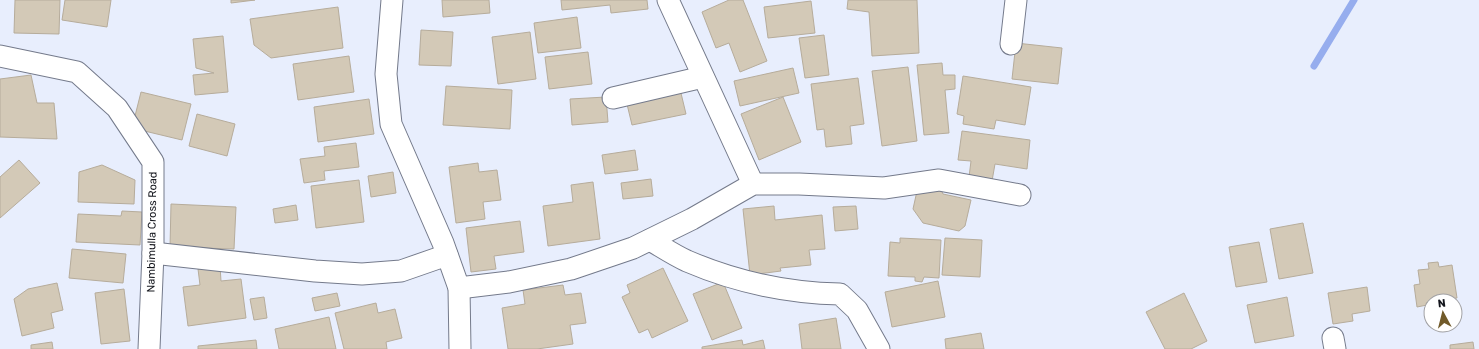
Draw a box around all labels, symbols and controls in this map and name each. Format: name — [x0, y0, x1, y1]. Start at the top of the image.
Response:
street label: Nambimulla Cross Road — [144, 171, 160, 293]
north arrow — [1423, 293, 1463, 333]
text: N — [1437, 297, 1447, 311]

